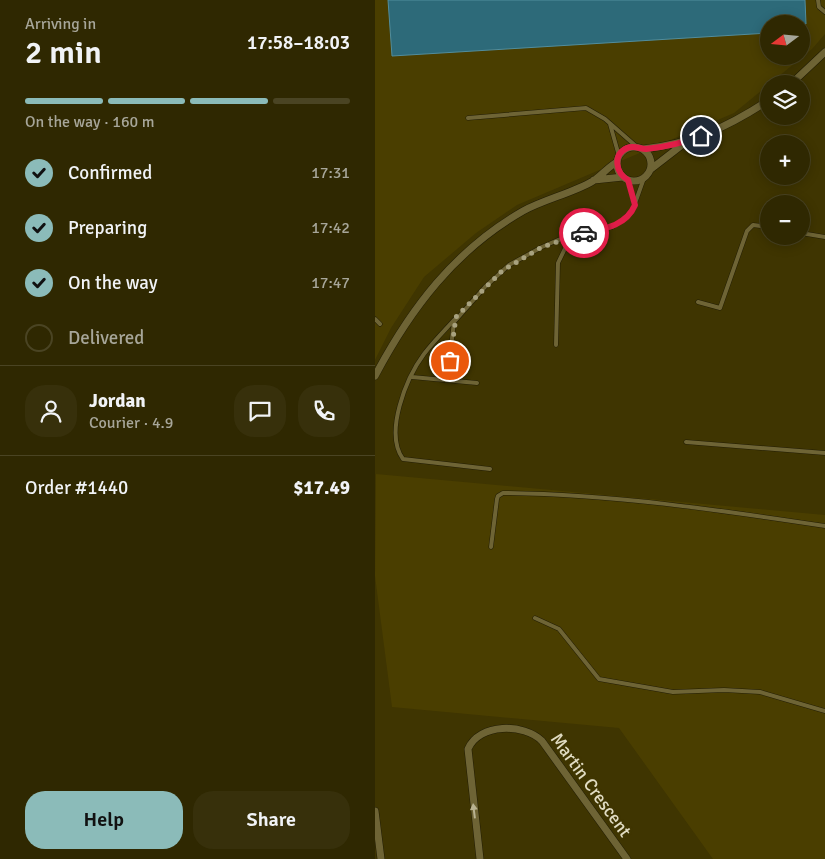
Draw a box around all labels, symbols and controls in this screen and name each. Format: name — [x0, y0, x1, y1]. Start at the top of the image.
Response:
text: Arriving in — [25, 14, 96, 34]
north arrow — [760, 15, 810, 65]
map controls — [760, 15, 810, 245]
text: 17:58–18:03 — [247, 31, 350, 55]
text: 2 min — [25, 33, 102, 72]
button: layers — [760, 75, 810, 125]
text: On the way · 160 m — [25, 112, 155, 132]
pin — [680, 115, 722, 157]
icon: home — [687, 122, 715, 150]
button: + — [760, 135, 810, 185]
icon: check — [25, 159, 53, 187]
text: Confirmed — [68, 161, 152, 185]
text: 17:31 — [311, 163, 350, 183]
button: − — [760, 195, 810, 245]
courier — [559, 208, 609, 258]
icon: check — [25, 214, 53, 242]
text: Preparing — [68, 216, 147, 240]
text: 17:42 — [311, 218, 350, 238]
icon: car — [570, 219, 598, 247]
icon: check — [25, 269, 53, 297]
text: On the way — [68, 271, 158, 295]
text: 17:47 — [311, 273, 350, 293]
text: Delivered — [68, 326, 144, 350]
pin — [429, 340, 471, 382]
icon: bag — [436, 347, 464, 375]
button: person — [25, 385, 77, 437]
button: chat — [234, 385, 286, 437]
button: phone — [298, 385, 350, 437]
text: Jordan — [89, 389, 146, 413]
text: Courier · 4.9 — [89, 413, 173, 433]
text: Order #1440 — [25, 476, 128, 500]
text: $17.49 — [293, 476, 350, 500]
street label: Martin Crescent — [546, 729, 636, 841]
button: Help — [25, 791, 183, 849]
button: Share — [193, 791, 350, 849]
one-way arrow — [470, 802, 478, 818]

